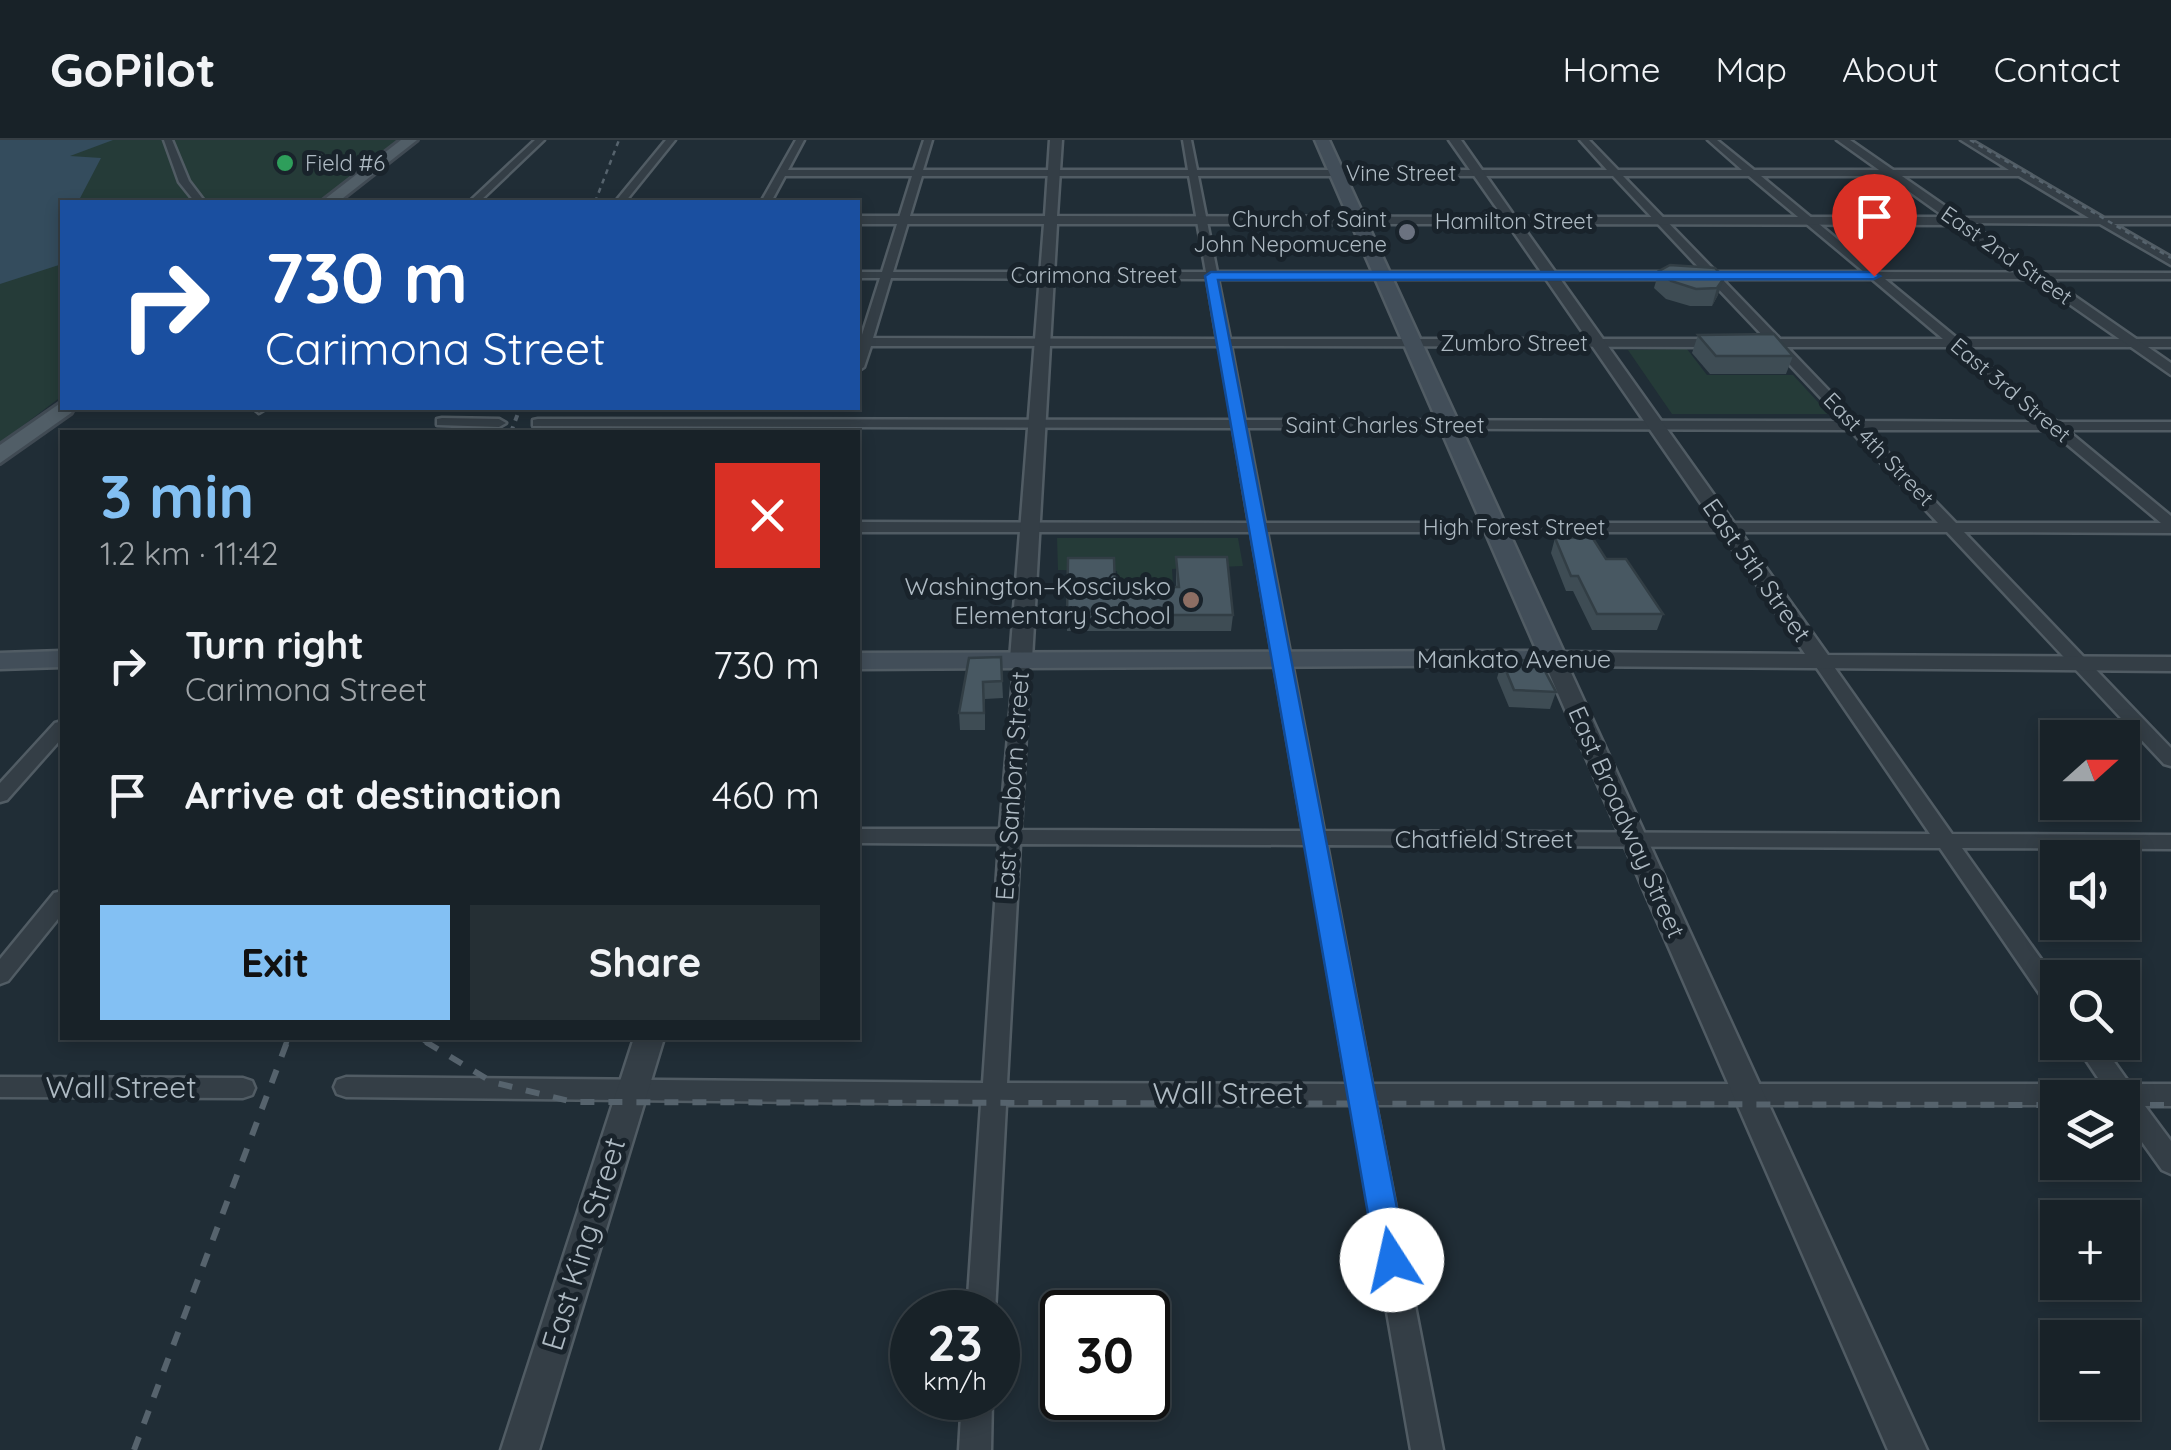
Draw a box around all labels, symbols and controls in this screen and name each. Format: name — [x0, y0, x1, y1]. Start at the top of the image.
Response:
text: GoPilot — [50, 39, 216, 99]
text: Home — [1563, 47, 1661, 91]
text: Map — [1716, 47, 1787, 91]
text: About — [1842, 47, 1939, 91]
text: Contact — [1994, 47, 2121, 91]
place label: Field #6 — [305, 149, 385, 177]
marker: Field #6 — [274, 152, 296, 174]
street label: Vine Street — [1346, 159, 1456, 187]
pin — [1832, 174, 1917, 277]
icon: arrive — [1847, 189, 1902, 244]
street label: East 2nd Street — [1936, 199, 2078, 311]
place label: Church of Saint John Nepomucene — [1193, 205, 1387, 258]
street label: Hamilton Street — [1435, 207, 1593, 235]
marker: Church of Saint John Nepomucene — [1396, 221, 1418, 243]
text: 730 m — [265, 233, 468, 321]
icon: right — [100, 240, 230, 370]
street label: Carimona Street — [1011, 261, 1177, 289]
text: Carimona Street — [265, 320, 605, 376]
street label: Zumbro Street — [1440, 329, 1588, 357]
street label: East 3rd Street — [1945, 332, 2077, 448]
street label: East 4th Street — [1818, 386, 1940, 512]
street label: Saint Charles Street — [1286, 411, 1484, 439]
text: 3 min — [100, 458, 254, 533]
button: close — [715, 463, 820, 568]
street label: East 5th Street — [1697, 492, 1818, 647]
street label: High Forest Street — [1423, 513, 1605, 541]
text: 1.2 km · 11:42 — [100, 533, 278, 573]
place label: Washington–Kosciusko Elementary School — [905, 570, 1171, 630]
marker: Washington–Kosciusko Elementary School — [1180, 589, 1202, 611]
text: Turn right — [185, 621, 364, 669]
icon: right — [100, 638, 155, 693]
text: 730 m — [713, 641, 820, 689]
street label: Mankato Avenue — [1417, 643, 1611, 674]
text: Carimona Street — [185, 669, 427, 709]
street label: East Sanborn Street — [988, 670, 1035, 902]
street label: East Broadway Street — [1562, 701, 1693, 943]
north arrow — [2040, 720, 2140, 820]
map controls — [2040, 720, 2140, 1420]
icon: arrive — [100, 768, 155, 823]
text: Arrive at destination — [185, 771, 562, 819]
text: 460 m — [712, 771, 820, 819]
street label: Chatfield Street — [1395, 823, 1573, 854]
button: sound — [2040, 840, 2140, 940]
button: Exit — [100, 905, 450, 1020]
button: Share — [470, 905, 820, 1020]
button: search — [2040, 960, 2140, 1060]
street label: Wall Street — [46, 1068, 196, 1106]
street label: Wall Street — [1153, 1074, 1303, 1112]
button: layers — [2040, 1080, 2140, 1180]
street label: East King Street — [533, 1133, 633, 1355]
button: + — [2040, 1200, 2140, 1300]
position arrow — [1340, 1208, 1444, 1312]
speed limit sign: 30 — [1040, 1290, 1170, 1420]
text: 23 — [927, 1311, 983, 1374]
button: − — [2040, 1320, 2140, 1420]
text: km/h — [923, 1365, 987, 1396]

